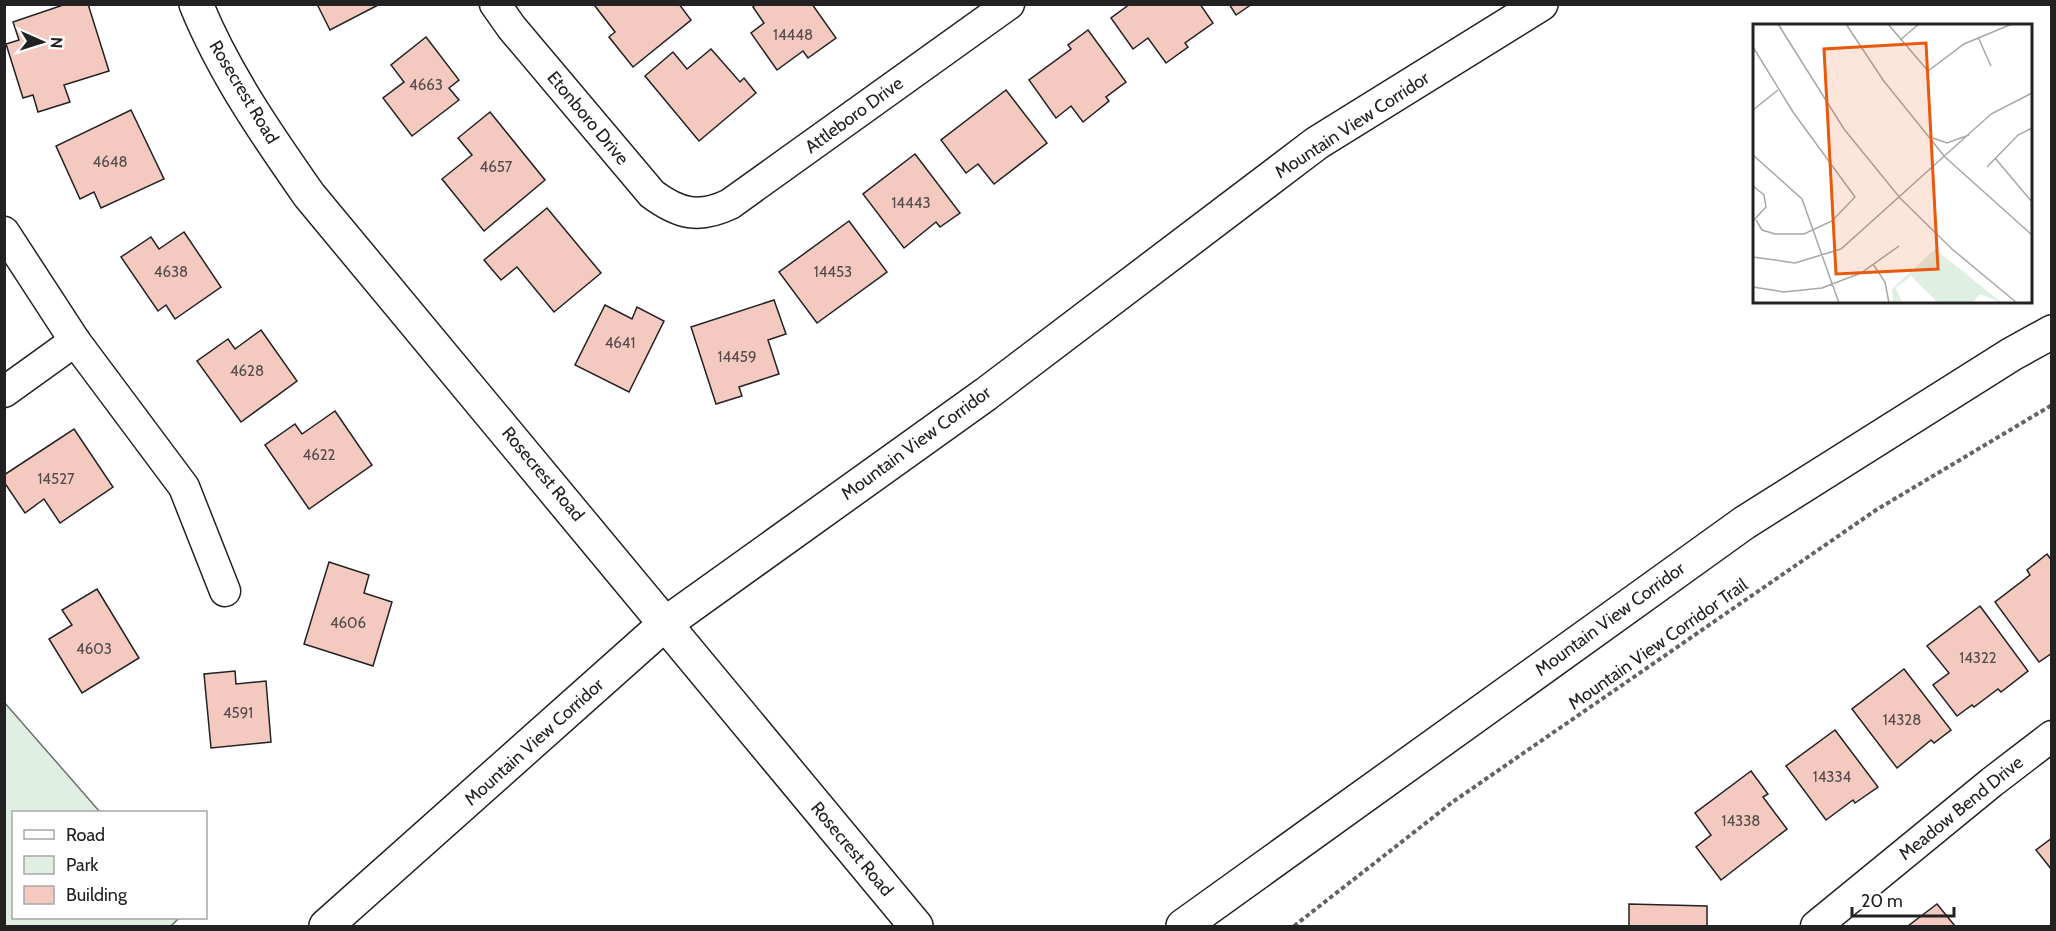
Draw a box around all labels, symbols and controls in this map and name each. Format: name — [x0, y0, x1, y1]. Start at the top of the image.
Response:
north arrow — [12, 12, 72, 72]
inset map — [1753, 24, 2032, 303]
house number: 14448 — [773, 26, 813, 44]
street label: Rosecrest Road — [205, 36, 283, 148]
text: N — [47, 37, 66, 49]
street label: Etonboro Drive — [542, 67, 634, 169]
street label: Mountain View Corridor — [1271, 67, 1434, 183]
street label: Attleboro Drive — [801, 72, 907, 158]
house number: 4663 — [409, 76, 443, 94]
house number: 4648 — [93, 153, 127, 171]
house number: 4657 — [480, 158, 513, 176]
house number: 14443 — [891, 194, 931, 212]
house number: 4638 — [154, 263, 188, 281]
house number: 14453 — [814, 263, 852, 281]
house number: 4641 — [605, 334, 635, 352]
house number: 14459 — [718, 348, 756, 366]
house number: 4628 — [230, 362, 264, 380]
street label: Mountain View Corridor — [837, 381, 995, 505]
street label: Rosecrest Road — [497, 422, 589, 526]
house number: 4622 — [303, 446, 336, 464]
house number: 14527 — [37, 470, 75, 488]
street label: Mountain View Corridor — [1531, 557, 1689, 681]
street label: Mountain View Corridor Trail — [1564, 573, 1753, 714]
house number: 4606 — [330, 614, 366, 632]
house number: 4603 — [76, 640, 112, 658]
house number: 14322 — [1959, 649, 1997, 667]
street label: Mountain View Corridor — [460, 673, 608, 810]
house number: 4591 — [223, 704, 253, 722]
house number: 14328 — [1883, 711, 1921, 729]
street label: Meadow Bend Drive — [1894, 751, 2028, 865]
house number: 14334 — [1813, 768, 1852, 786]
street label: Rosecrest Road — [806, 797, 898, 901]
legend — [12, 811, 207, 919]
house number: 14338 — [1722, 812, 1760, 830]
text: Road — [66, 824, 105, 846]
text: Park — [66, 854, 99, 876]
scale bar — [1852, 880, 1954, 918]
text: Building — [66, 884, 128, 906]
text: 20 m — [1861, 890, 1903, 912]

